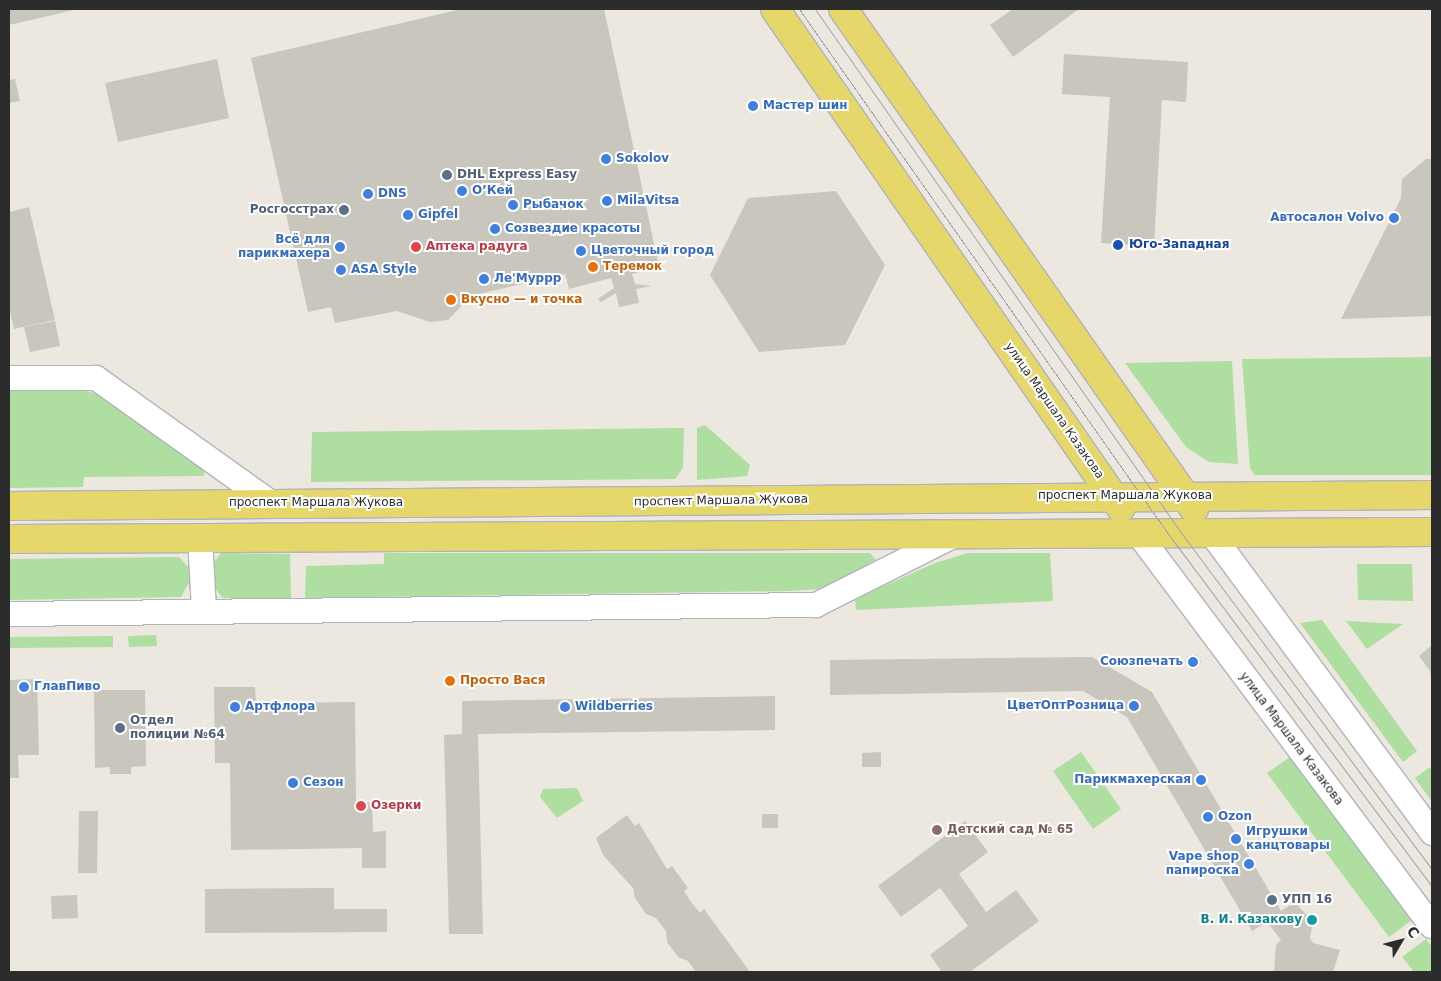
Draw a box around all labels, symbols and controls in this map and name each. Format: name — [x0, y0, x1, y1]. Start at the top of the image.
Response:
place label: Мастер шин — [763, 99, 847, 113]
marker: Мастер шин — [747, 100, 759, 112]
place label: Sokolov — [616, 152, 669, 166]
marker: Sokolov — [600, 153, 612, 165]
place label: DHL Express Easy — [457, 168, 577, 182]
marker: DHL Express Easy — [441, 169, 453, 181]
place label: О’Кей — [472, 184, 513, 198]
marker: О’Кей — [456, 185, 468, 197]
place label: DNS — [378, 187, 407, 201]
marker: DNS — [362, 188, 374, 200]
place label: MilaVitsa — [617, 194, 679, 208]
marker: MilaVitsa — [601, 195, 613, 207]
place label: Рыбачок — [523, 198, 584, 212]
marker: Рыбачок — [507, 199, 519, 211]
place label: Росгосстрах — [250, 203, 334, 217]
marker: Росгосстрах — [338, 204, 350, 216]
place label: Gipfel — [418, 208, 458, 222]
marker: Gipfel — [402, 209, 414, 221]
place label: Автосалон Volvo — [1270, 211, 1384, 225]
marker: Автосалон Volvo — [1388, 212, 1400, 224]
place label: Созвездие красоты — [505, 222, 640, 236]
marker: Созвездие красоты — [489, 223, 501, 235]
place label: Всё для парикмахера — [238, 233, 330, 261]
marker: Юго-Западная — [1111, 238, 1125, 252]
place label: Юго-Западная — [1129, 238, 1229, 252]
place label: Аптека радуга — [426, 240, 528, 254]
marker: Всё для парикмахера — [334, 241, 346, 253]
marker: Аптека радуга — [410, 241, 422, 253]
place label: Цветочный город — [591, 244, 714, 258]
marker: Цветочный город — [575, 245, 587, 257]
place label: Теремок — [603, 260, 662, 274]
marker: Теремок — [587, 261, 599, 273]
place label: ASA Style — [351, 263, 417, 277]
marker: ASA Style — [335, 264, 347, 276]
place label: Ле'Муррр — [494, 272, 561, 286]
marker: Ле'Муррр — [478, 273, 490, 285]
place label: Вкусно — и точка — [461, 293, 582, 307]
marker: Вкусно — и точка — [445, 294, 457, 306]
street label: улица Маршала Казакова — [1001, 340, 1107, 482]
street label: проспект Маршала Жукова — [1038, 489, 1212, 503]
street label: проспект Маршала Жукова — [634, 492, 808, 510]
street label: проспект Маршала Жукова — [229, 496, 403, 510]
place label: Союзпечать — [1100, 655, 1183, 669]
marker: Союзпечать — [1187, 656, 1199, 668]
street label: улица Маршала Казакова — [1236, 670, 1346, 808]
place label: Просто Вася — [460, 674, 545, 688]
marker: Просто Вася — [444, 675, 456, 687]
place label: ГлавПиво — [34, 680, 100, 694]
marker: ГлавПиво — [18, 681, 30, 693]
place label: ЦветОптРозница — [1007, 699, 1124, 713]
place label: Артфлора — [245, 700, 315, 714]
place label: Wildberries — [575, 700, 653, 714]
marker: ЦветОптРозница — [1128, 700, 1140, 712]
marker: Артфлора — [229, 701, 241, 713]
marker: Wildberries — [559, 701, 571, 713]
place label: Отдел полиции №64 — [130, 714, 225, 742]
marker: Отдел полиции №64 — [114, 722, 126, 734]
place label: Парикмахерская — [1074, 773, 1191, 787]
marker: Парикмахерская — [1195, 774, 1207, 786]
place label: Сезон — [303, 776, 343, 790]
marker: Сезон — [287, 777, 299, 789]
place label: Озерки — [371, 799, 421, 813]
marker: Озерки — [355, 800, 367, 812]
place label: Ozon — [1218, 810, 1252, 824]
marker: Ozon — [1202, 811, 1214, 823]
place label: Детский сад № 65 — [947, 823, 1073, 837]
marker: Детский сад № 65 — [931, 824, 943, 836]
place label: Игрушки канцтовары — [1246, 825, 1330, 853]
marker: Игрушки канцтовары — [1230, 833, 1242, 845]
place label: Vape shop папироска — [1166, 850, 1239, 878]
marker: Vape shop папироска — [1243, 858, 1255, 870]
place label: УПП 16 — [1282, 893, 1332, 907]
marker: УПП 16 — [1266, 894, 1278, 906]
place label: В. И. Казакову — [1201, 913, 1302, 927]
marker: В. И. Казакову — [1306, 914, 1318, 926]
north arrow — [1376, 916, 1426, 966]
text: С — [1403, 923, 1422, 941]

